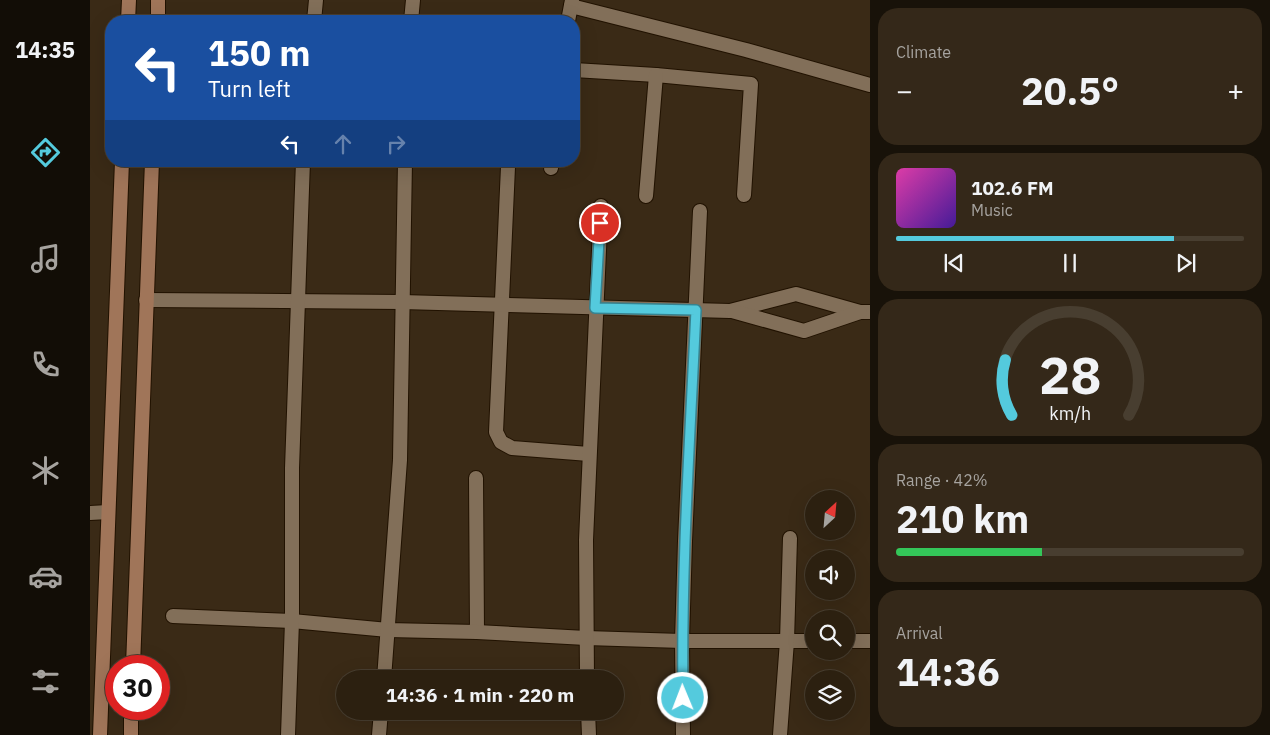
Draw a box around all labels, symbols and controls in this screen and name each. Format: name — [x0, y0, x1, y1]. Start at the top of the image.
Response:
text: 150 m — [208, 30, 311, 76]
text: 14:35 — [15, 35, 75, 64]
icon: left — [125, 35, 190, 100]
text: Climate — [896, 42, 951, 62]
text: 20.5° — [1021, 66, 1119, 115]
text: − — [896, 72, 913, 109]
text: + — [1227, 72, 1244, 109]
text: Turn left — [208, 74, 291, 103]
icon: left — [276, 130, 304, 158]
icon: ahead — [329, 130, 357, 158]
icon: right — [382, 130, 410, 158]
icon: directions — [28, 135, 63, 170]
text: 102.6 FM — [971, 176, 1054, 200]
text: Music — [971, 200, 1013, 220]
pin — [579, 202, 621, 244]
icon: arrive — [586, 209, 614, 237]
icon: music — [28, 241, 63, 276]
icon: previous — [940, 249, 968, 277]
icon: pause — [1056, 249, 1084, 277]
icon: next — [1172, 249, 1200, 277]
text: 28 — [1039, 341, 1101, 408]
icon: phone — [28, 347, 63, 382]
text: km/h — [1049, 402, 1091, 425]
icon: climate — [28, 453, 63, 488]
text: Range · 42% — [896, 470, 988, 490]
north arrow — [805, 490, 855, 540]
map controls — [805, 490, 855, 720]
text: 210 km — [896, 494, 1029, 543]
button: sound — [805, 550, 855, 600]
icon: car — [28, 559, 63, 594]
button: search — [805, 610, 855, 660]
text: Arrival — [896, 623, 943, 643]
text: 14:36 — [896, 647, 1000, 696]
speed limit sign: 30 — [105, 655, 170, 720]
icon: filters — [28, 664, 63, 699]
button: layers — [805, 670, 855, 720]
position arrow — [656, 671, 708, 723]
text: 14:36 · 1 min · 220 m — [386, 683, 574, 707]

